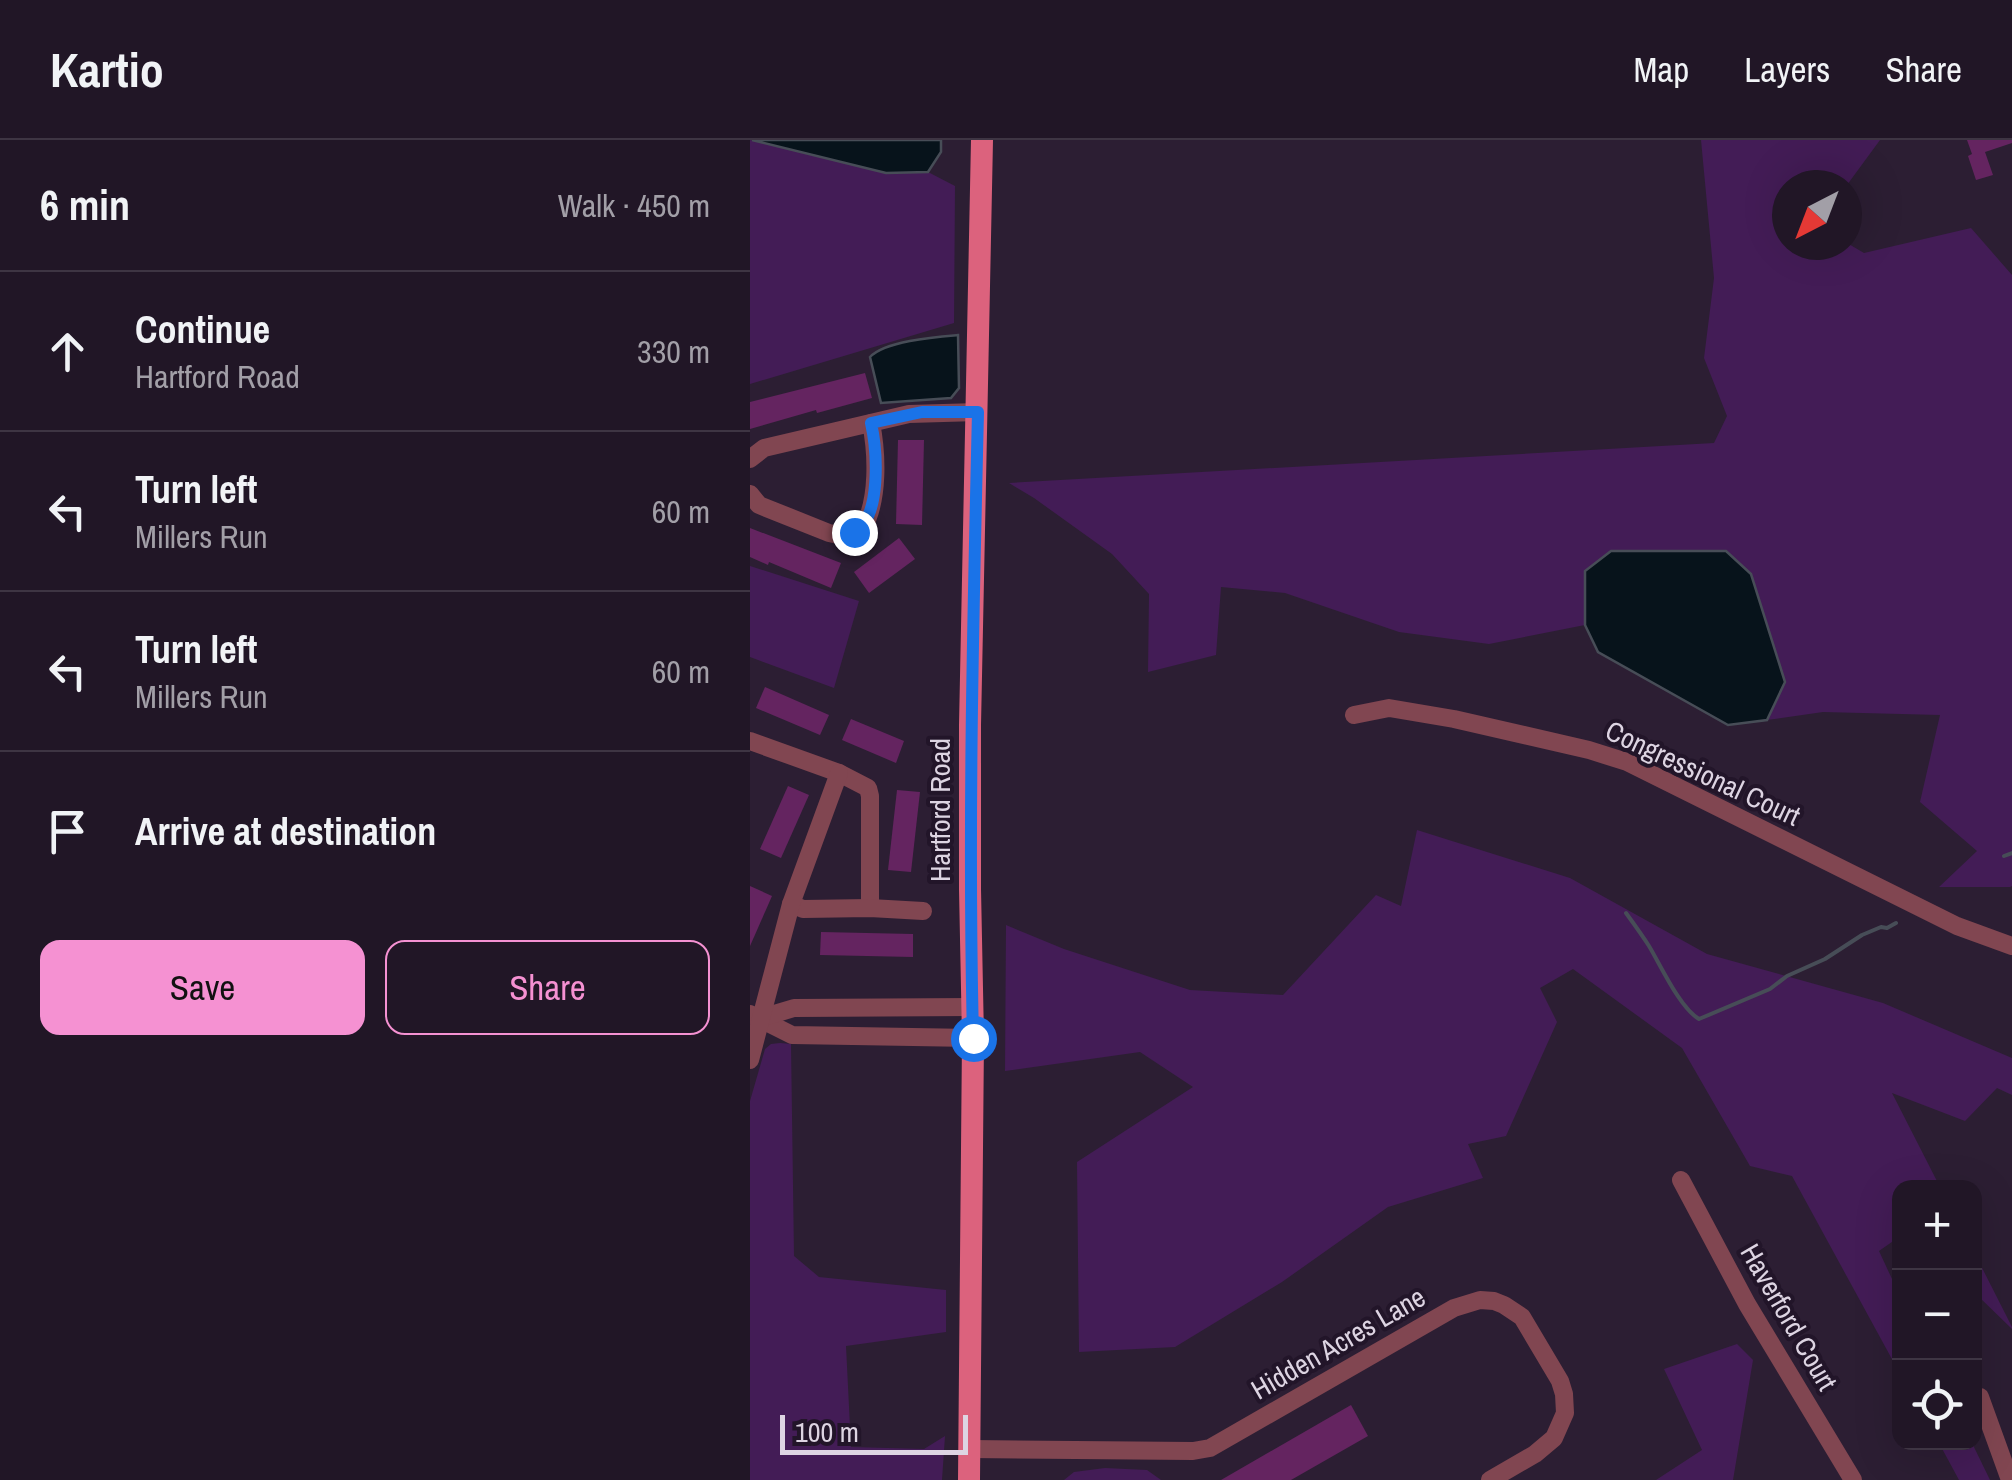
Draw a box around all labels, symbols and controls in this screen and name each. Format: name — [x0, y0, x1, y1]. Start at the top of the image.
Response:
text: Kartio — [50, 37, 164, 102]
text: Map — [1633, 46, 1689, 93]
text: Layers — [1744, 46, 1830, 93]
text: Share — [1885, 46, 1962, 93]
north arrow — [1772, 170, 1862, 260]
text: 6 min — [40, 177, 130, 233]
text: Walk · 450 m — [558, 184, 710, 227]
text: Continue — [135, 304, 270, 355]
icon: ahead — [40, 324, 95, 379]
text: 330 m — [637, 330, 710, 373]
text: Hartford Road — [135, 355, 300, 398]
text: Turn left — [135, 464, 257, 515]
icon: left — [40, 484, 95, 539]
text: 60 m — [652, 490, 710, 533]
route end — [832, 510, 878, 556]
text: Millers Run — [135, 515, 268, 558]
text: Turn left — [135, 624, 257, 675]
icon: left — [40, 644, 95, 699]
text: 60 m — [652, 650, 710, 693]
text: Millers Run — [135, 675, 268, 718]
street label: Congressional Court — [1600, 711, 1806, 835]
street label: Hartford Road — [921, 738, 959, 882]
icon: arrive — [40, 804, 95, 859]
text: Arrive at destination — [135, 806, 436, 857]
button: Save — [40, 940, 365, 1035]
button: Share — [385, 940, 710, 1035]
route start — [951, 1016, 997, 1062]
map controls — [1892, 1180, 1982, 1450]
button: + — [1892, 1180, 1982, 1270]
street label: Haverford Court — [1732, 1237, 1846, 1397]
button: − — [1892, 1270, 1982, 1360]
street label: Hidden Acres Lane — [1244, 1278, 1432, 1408]
button: locate — [1892, 1360, 1982, 1450]
scale bar — [780, 1410, 968, 1454]
text: 100 m — [795, 1413, 859, 1451]

